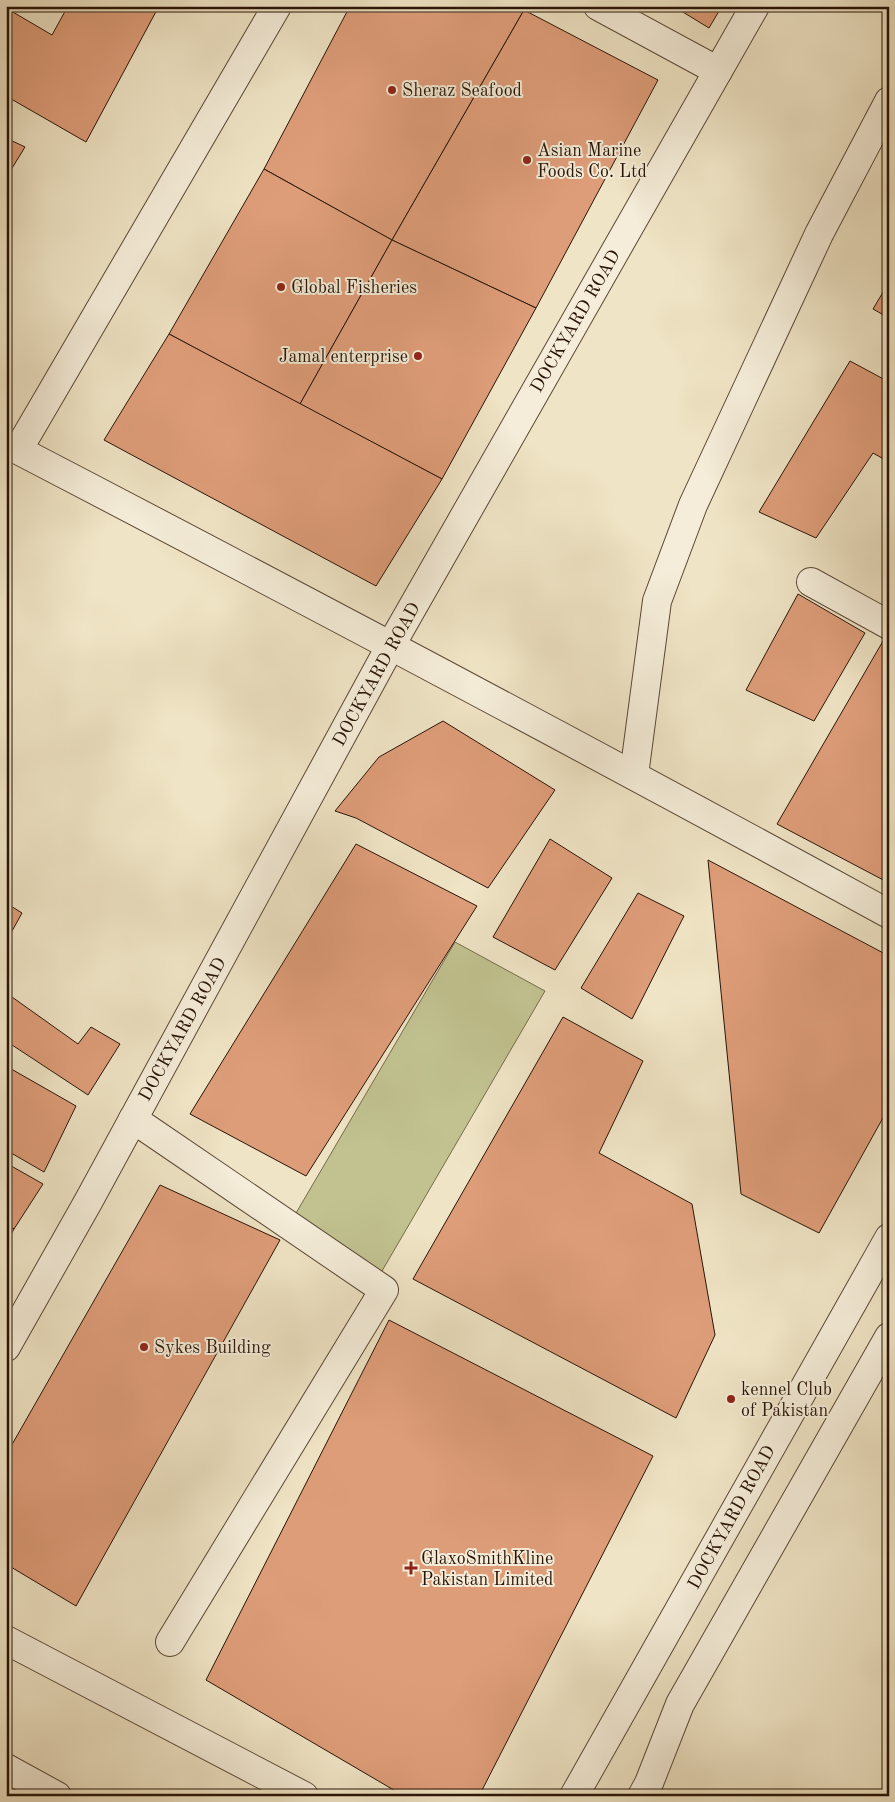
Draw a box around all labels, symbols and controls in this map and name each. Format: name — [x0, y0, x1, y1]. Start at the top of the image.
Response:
place label: Sheraz Seafood — [402, 82, 522, 100]
marker: Sheraz Seafood — [386, 84, 398, 96]
place label: Asian Marine Foods Co. Ltd — [537, 142, 647, 181]
marker: Asian Marine Foods Co. Ltd — [521, 154, 533, 166]
street label: DOCKYARD ROAD — [528, 247, 624, 396]
place label: Global Fisheries — [291, 279, 417, 297]
marker: Global Fisheries — [275, 281, 287, 293]
place label: Jamal enterprise — [279, 348, 408, 366]
marker: Jamal enterprise — [412, 350, 424, 362]
street label: DOCKYARD ROAD — [330, 600, 424, 749]
street label: DOCKYARD ROAD — [136, 955, 230, 1104]
place label: Sykes Building — [154, 1339, 271, 1357]
marker: Sykes Building — [138, 1341, 150, 1353]
place label: kennel Club of Pakistan — [741, 1381, 832, 1420]
marker: kennel Club of Pakistan — [725, 1393, 737, 1405]
street label: DOCKYARD ROAD — [685, 1443, 779, 1592]
place label: GlaxoSmithKline Pakistan Limited — [421, 1550, 553, 1589]
marker: GlaxoSmithKline Pakistan Limited — [405, 1562, 417, 1574]

